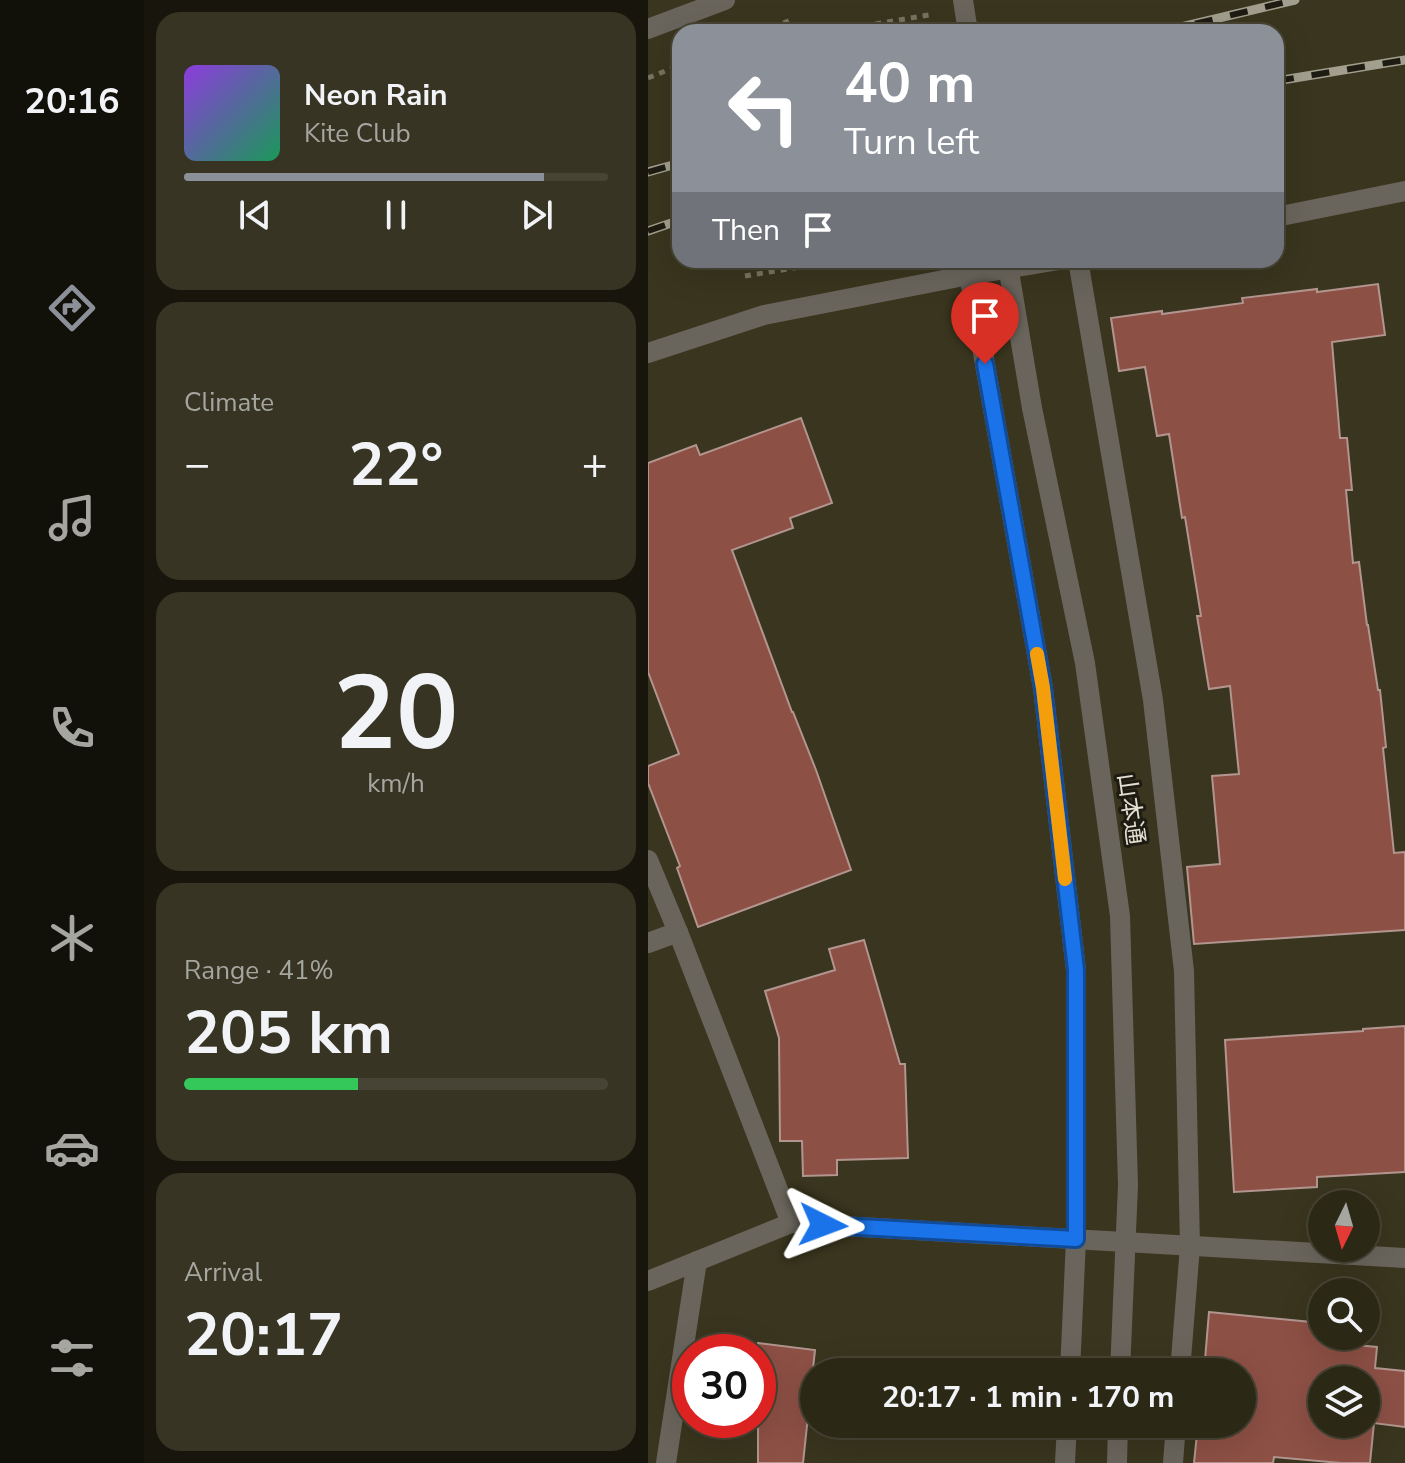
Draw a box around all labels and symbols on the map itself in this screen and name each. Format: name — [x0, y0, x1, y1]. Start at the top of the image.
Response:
pin — [951, 282, 1019, 364]
street label: 山本通 — [1110, 771, 1152, 847]
position arrow — [781, 1183, 865, 1267]
north arrow — [1308, 1190, 1380, 1262]
speed limit sign: 30 — [672, 1334, 776, 1438]

